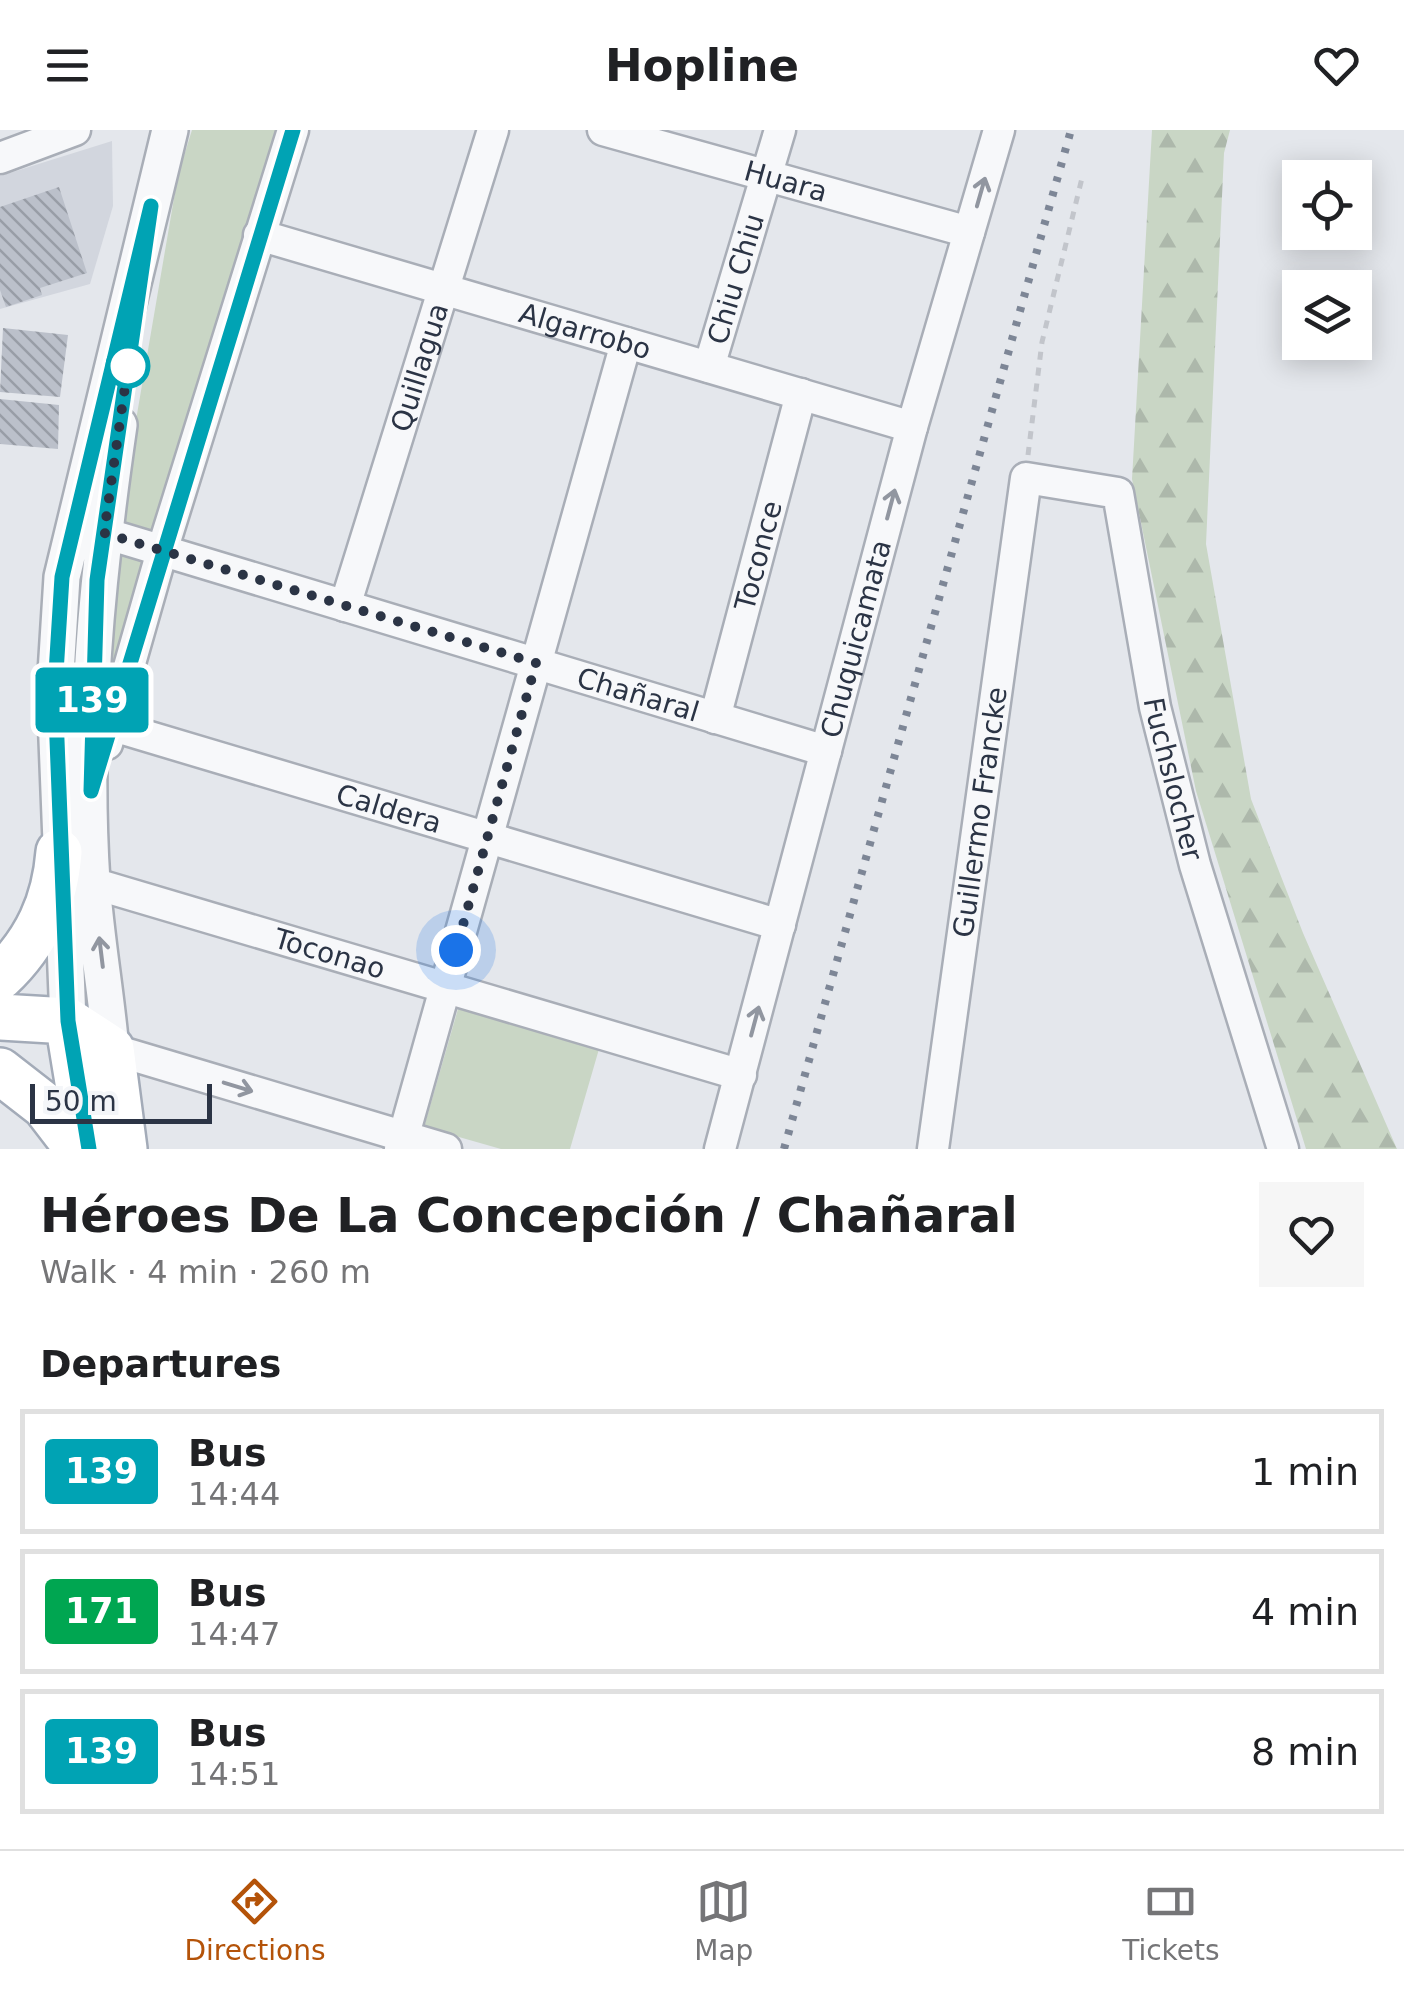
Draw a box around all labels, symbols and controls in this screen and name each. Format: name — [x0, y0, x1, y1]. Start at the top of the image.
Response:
icon: menu — [40, 38, 95, 93]
icon: heart — [1309, 38, 1364, 93]
text: Hopline — [605, 39, 799, 92]
street label: Huara — [741, 154, 831, 208]
map controls — [1282, 160, 1372, 360]
button: locate — [1282, 160, 1372, 250]
one-way arrow — [973, 176, 991, 208]
street label: Chiu Chiu — [700, 210, 771, 348]
button: layers — [1282, 270, 1372, 360]
street label: Algarrobo — [515, 296, 655, 366]
street label: Quillagua — [384, 299, 455, 436]
unlabelled marker — [107, 345, 149, 387]
one-way arrow — [883, 489, 902, 520]
street label: Toconce — [727, 497, 788, 615]
street label: Chuquicamata — [814, 536, 898, 741]
street label: Chañaral — [573, 660, 703, 728]
line badge: 139 — [34, 668, 150, 732]
text: 139 — [55, 680, 129, 720]
street label: Guillermo Francke — [946, 685, 1013, 940]
street label: Fuchslocher — [1137, 695, 1210, 864]
street label: Caldera — [332, 777, 446, 840]
street label: Toconao — [269, 921, 389, 985]
your location — [431, 925, 481, 975]
one-way arrow — [91, 936, 110, 969]
one-way arrow — [746, 1006, 765, 1037]
scale bar — [30, 1079, 212, 1124]
one-way arrow — [222, 1079, 254, 1097]
text: 50 m — [45, 1085, 117, 1118]
button: heart — [1259, 1182, 1364, 1287]
text: Héroes De La Concepción / Chañaral — [40, 1187, 1018, 1243]
text: Walk · 4 min · 260 m — [40, 1253, 371, 1291]
text: Departures — [40, 1342, 281, 1386]
text: Bus — [188, 1431, 267, 1475]
text: 1 min — [1251, 1450, 1359, 1494]
text: 139 — [65, 1451, 138, 1491]
text: 14:44 — [188, 1475, 280, 1513]
text: Bus — [188, 1571, 267, 1615]
text: 4 min — [1251, 1590, 1359, 1634]
text: 171 — [65, 1591, 138, 1631]
text: 14:47 — [188, 1615, 280, 1653]
text: Bus — [188, 1711, 267, 1755]
text: 8 min — [1251, 1730, 1359, 1774]
text: 139 — [65, 1731, 138, 1771]
text: 14:51 — [188, 1755, 280, 1793]
tab: Directions — [184, 1874, 325, 1967]
tab: Map — [694, 1874, 753, 1967]
tab: Tickets — [1122, 1874, 1220, 1967]

